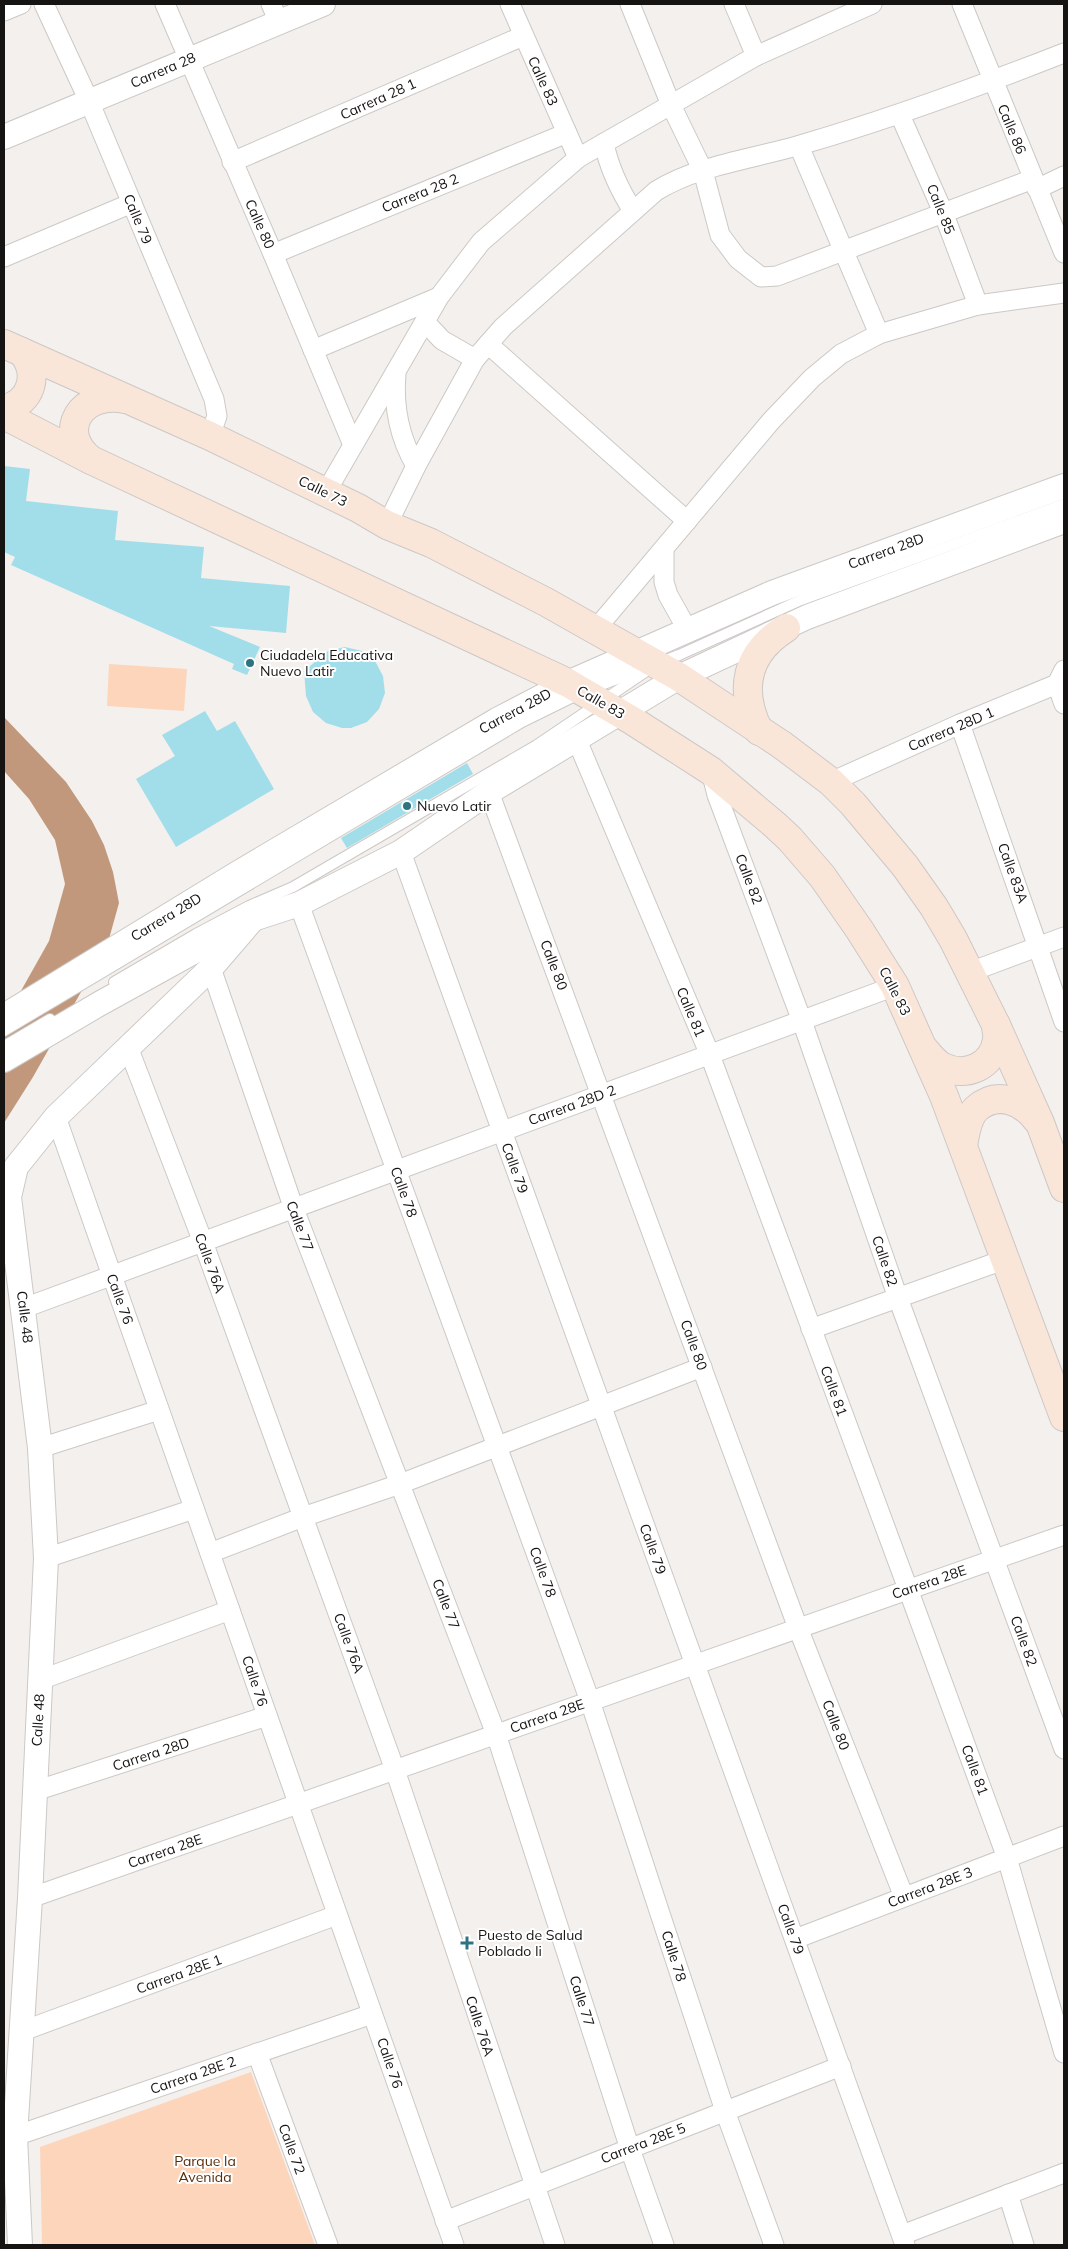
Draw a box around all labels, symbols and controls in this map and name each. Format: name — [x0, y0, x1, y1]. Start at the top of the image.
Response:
street label: Carrera 28 — [128, 48, 198, 92]
street label: Calle 83 — [524, 53, 562, 109]
street label: Carrera 28 1 — [337, 74, 419, 124]
street label: Calle 86 — [993, 101, 1031, 157]
street label: Carrera 28 2 — [379, 169, 461, 217]
street label: Calle 85 — [923, 181, 959, 237]
street label: Calle 79 — [119, 191, 157, 247]
street label: Calle 80 — [241, 196, 279, 252]
street label: Calle 73 — [295, 471, 351, 511]
street label: Carrera 28D — [845, 529, 927, 573]
place label: Ciudadela Educativa Nuevo Latir — [260, 646, 393, 680]
marker: Ciudadela Educativa Nuevo Latir — [244, 657, 256, 669]
street label: Calle 83 — [574, 681, 628, 723]
street label: Carrera 28D — [476, 684, 554, 738]
street label: Carrera 28D 1 — [905, 703, 997, 755]
place label: Nuevo Latir — [417, 797, 492, 815]
marker: Nuevo Latir — [401, 800, 413, 812]
street label: Calle 83A — [994, 840, 1032, 906]
street label: Calle 82 — [731, 851, 767, 907]
street label: Carrera 28D — [127, 889, 205, 945]
street label: Calle 80 — [536, 937, 572, 993]
street label: Calle 83 — [875, 964, 915, 1018]
street label: Calle 81 — [672, 984, 710, 1040]
street label: Carrera 28D 2 — [526, 1081, 618, 1129]
street label: Calle 79 — [498, 1140, 532, 1196]
street label: Calle 78 — [387, 1164, 421, 1220]
street label: Calle 77 — [282, 1198, 318, 1254]
street label: Calle 76A — [191, 1230, 229, 1296]
street label: Calle 82 — [868, 1233, 902, 1289]
street label: Calle 76 — [103, 1271, 137, 1327]
street label: Calle 48 — [13, 1290, 37, 1344]
street label: Calle 80 — [677, 1317, 711, 1373]
street label: Calle 81 — [817, 1363, 851, 1419]
street label: Calle 79 — [636, 1521, 670, 1577]
street label: Calle 78 — [526, 1544, 560, 1600]
street label: Carrera 28E — [889, 1561, 969, 1603]
street label: Calle 77 — [428, 1576, 464, 1632]
street label: Calle 76A — [330, 1610, 368, 1676]
street label: Calle 82 — [1007, 1613, 1041, 1669]
street label: Calle 76 — [238, 1653, 272, 1709]
street label: Calle 48 — [28, 1693, 48, 1747]
street label: Carrera 28E — [507, 1695, 587, 1737]
street label: Calle 80 — [818, 1697, 854, 1753]
street label: Carrera 28D — [110, 1733, 192, 1775]
street label: Calle 81 — [958, 1742, 992, 1798]
street label: Carrera 28E — [125, 1830, 205, 1872]
street label: Carrera 28E 3 — [885, 1863, 975, 1911]
street label: Calle 79 — [774, 1901, 808, 1957]
place label: Puesto de Salud Poblado Ii — [478, 1926, 583, 1960]
street label: Calle 78 — [657, 1928, 691, 1984]
marker: Puesto de Salud Poblado Ii — [460, 1936, 474, 1950]
street label: Carrera 28E 1 — [134, 1950, 224, 1998]
street label: Calle 77 — [565, 1973, 599, 2029]
street label: Calle 76A — [462, 1993, 498, 2059]
street label: Calle 76 — [373, 2035, 407, 2091]
street label: Carrera 28E 2 — [148, 2052, 238, 2098]
street label: Carrera 28E 5 — [598, 2119, 688, 2167]
street label: Calle 72 — [275, 2121, 309, 2177]
park label: Parque la Avenida — [174, 2152, 236, 2186]

